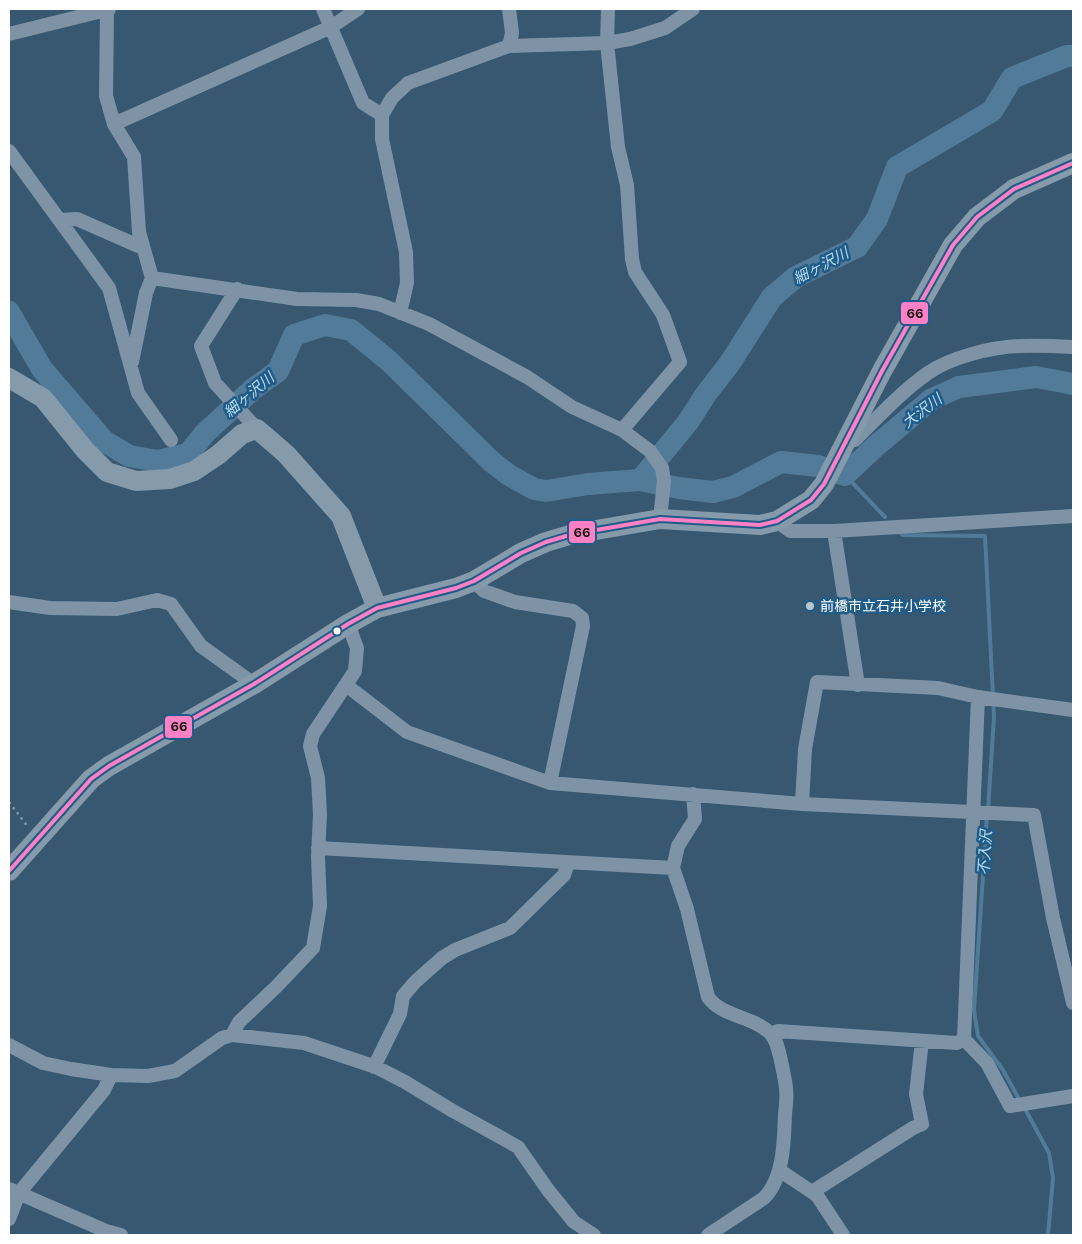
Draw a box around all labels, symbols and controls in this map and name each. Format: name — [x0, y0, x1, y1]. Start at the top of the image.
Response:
water label: 細ヶ沢川 — [790, 243, 853, 288]
line badge: 66 — [900, 301, 929, 325]
text: 66 — [907, 305, 924, 322]
water label: 細ヶ沢川 — [220, 368, 279, 421]
water label: 大沢川 — [899, 389, 947, 432]
line badge: 66 — [568, 520, 596, 544]
text: 66 — [574, 524, 591, 541]
place label: 前橋市立石井小学校 — [820, 598, 946, 615]
marker: 前橋市立石井小学校 — [804, 600, 816, 612]
unlabelled marker — [332, 626, 342, 636]
line badge: 66 — [164, 715, 193, 739]
text: 66 — [171, 718, 188, 735]
water label: 不入沢 — [974, 828, 996, 876]

